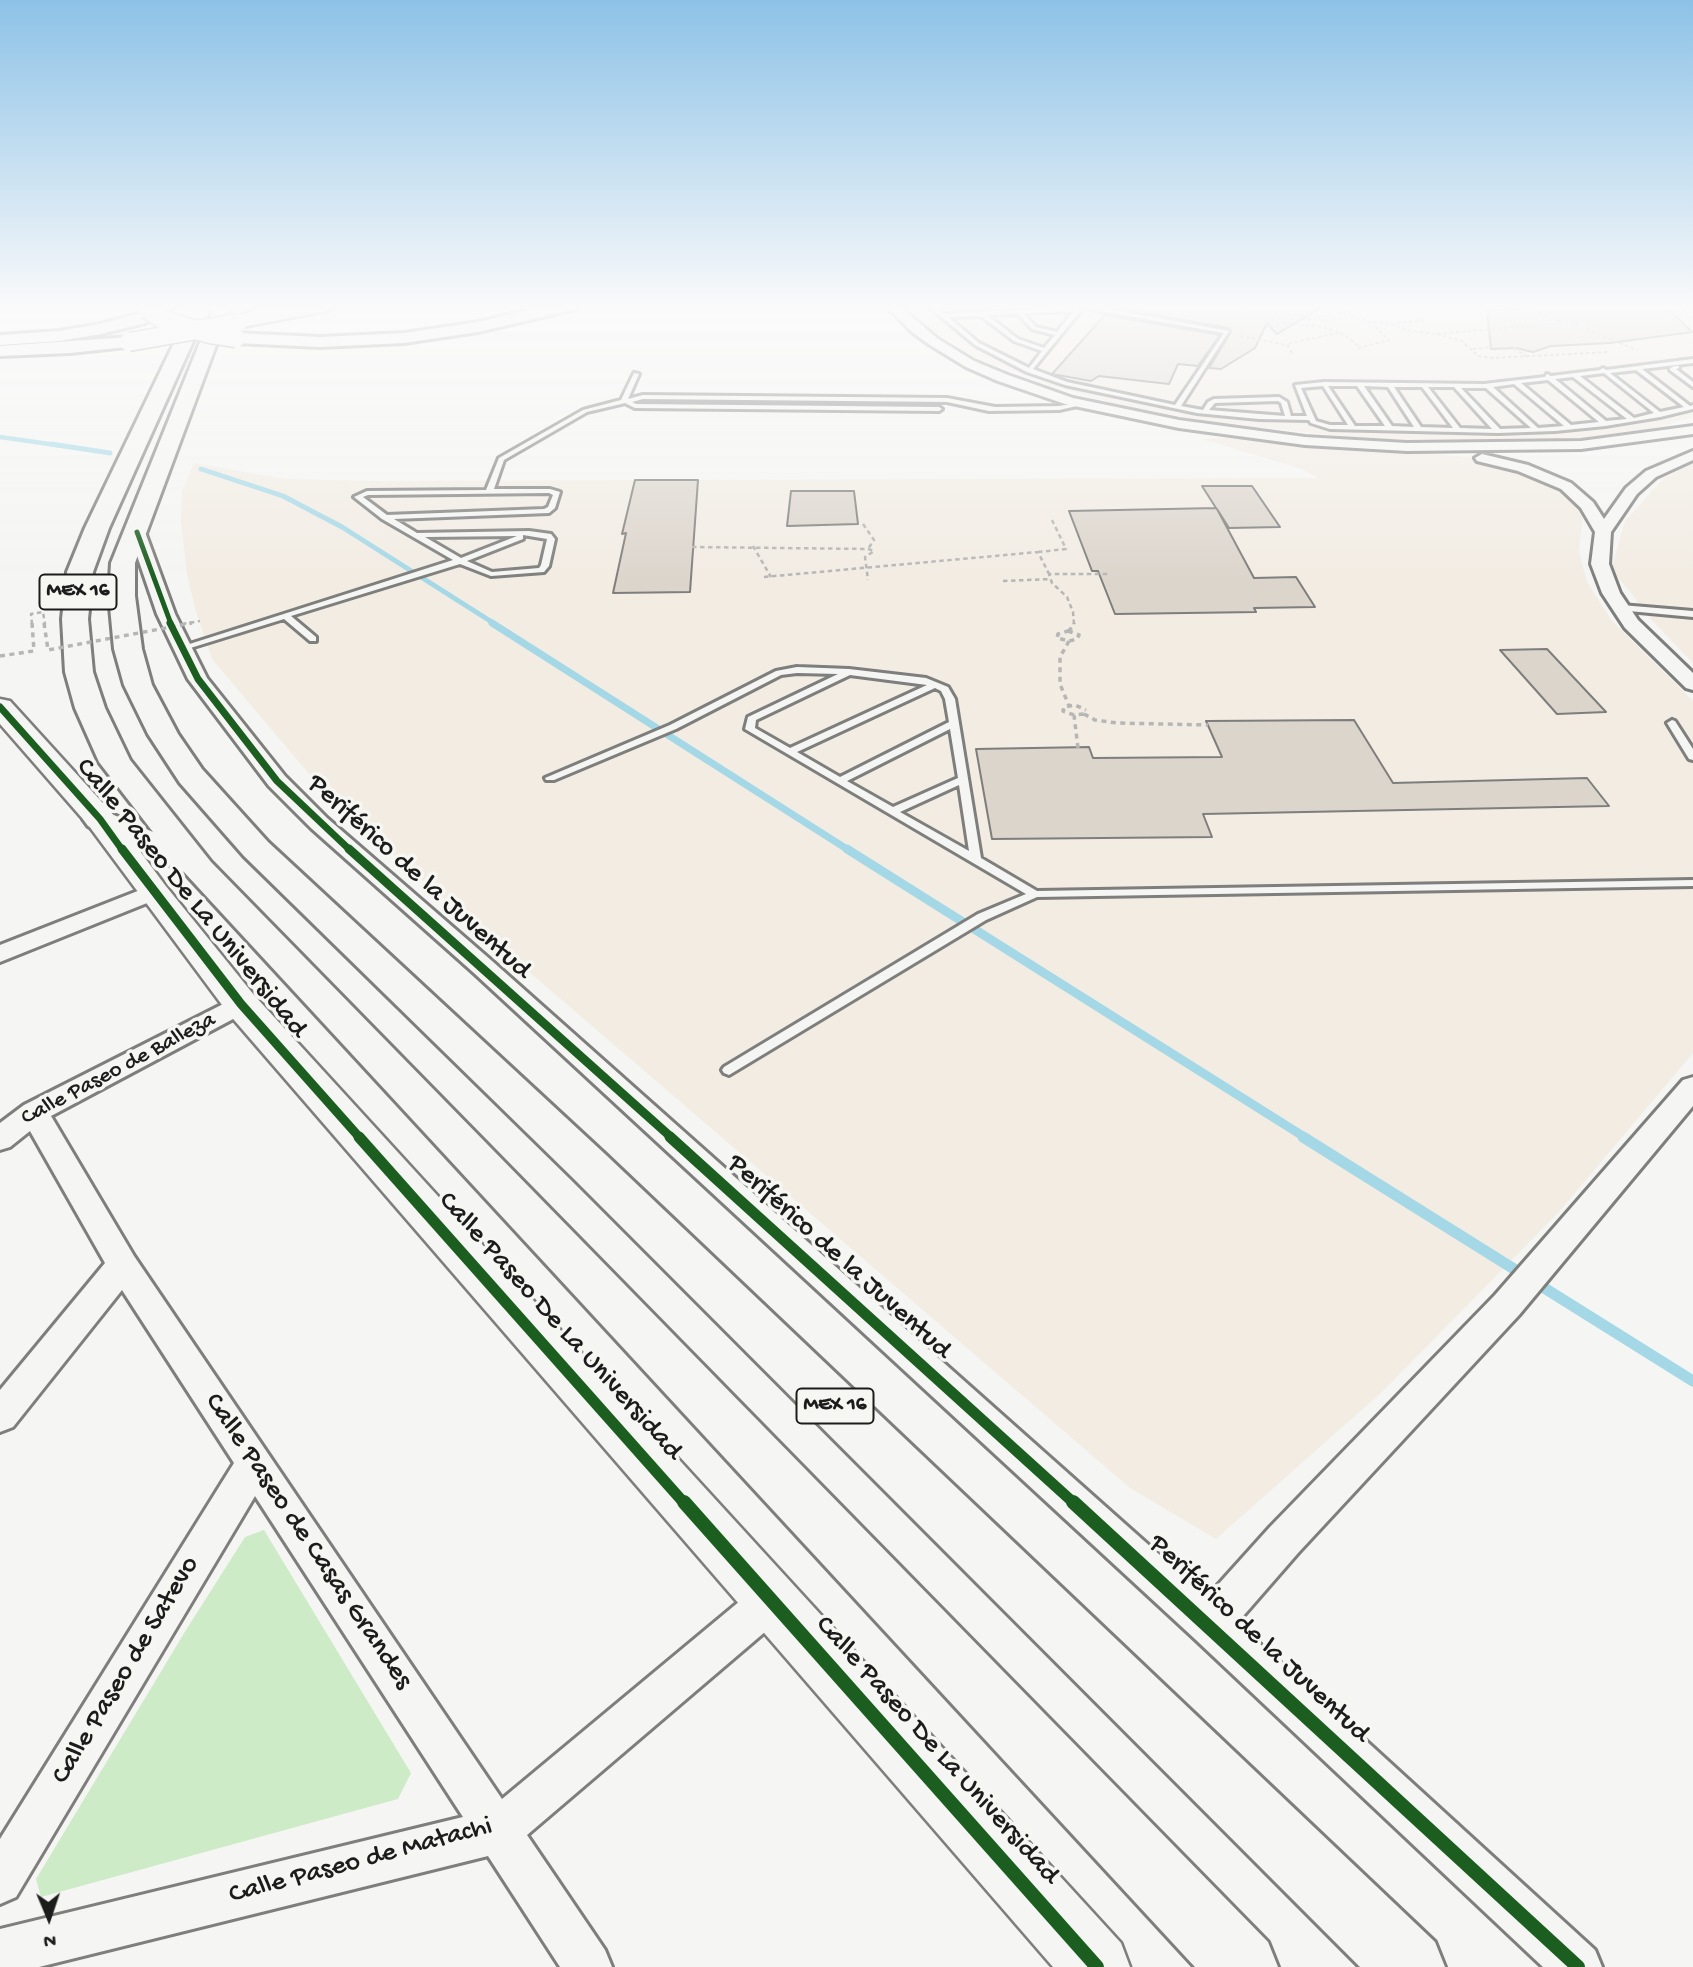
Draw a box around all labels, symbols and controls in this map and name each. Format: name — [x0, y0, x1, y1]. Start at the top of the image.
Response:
road number: MEX 16 — [40, 574, 116, 610]
street label: Calle Paseo De La Universidad — [67, 753, 313, 1045]
street label: Periférico de la Juventud — [299, 768, 537, 988]
street label: Calle Paseo de Balleza — [17, 1007, 221, 1133]
street label: Periférico de la Juventud — [719, 1148, 957, 1368]
street label: Calle Paseo De La Universidad — [429, 1186, 689, 1468]
street label: Calle Paseo de Casas Grandes — [195, 1388, 419, 1696]
road number: MEX 16 — [796, 1388, 874, 1424]
street label: Periférico de la Juventud — [1140, 1529, 1376, 1751]
street label: Calle Paseo de Satevo — [46, 1551, 208, 1791]
street label: Calle Paseo De La Universidad — [806, 1610, 1066, 1892]
street label: Calle Paseo de Matachi — [226, 1811, 496, 1913]
north arrow — [14, 1883, 84, 1953]
text: N — [43, 1928, 56, 1951]

